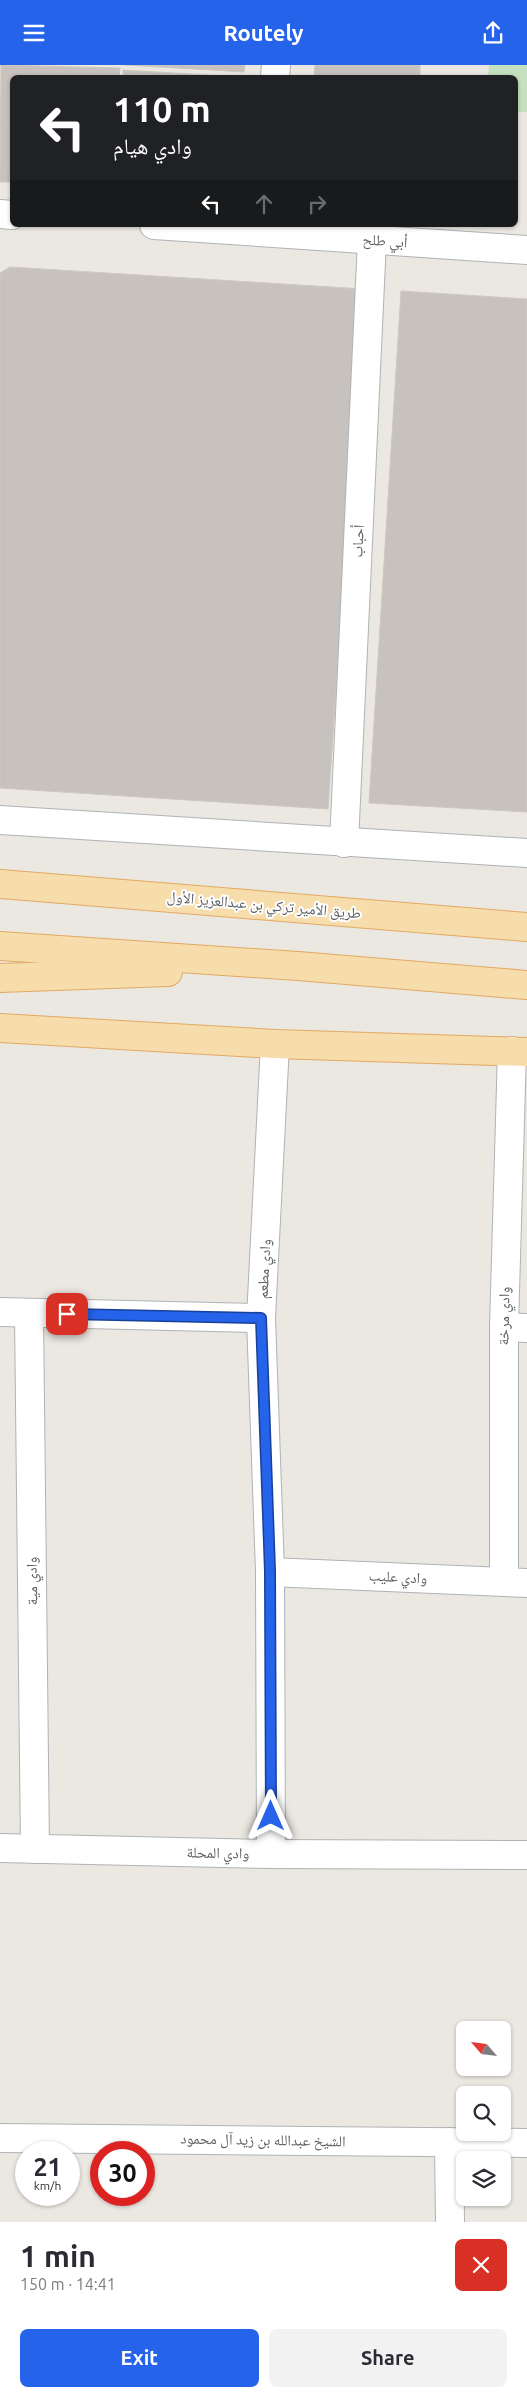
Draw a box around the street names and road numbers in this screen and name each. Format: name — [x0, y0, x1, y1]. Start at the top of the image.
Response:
street label: أبي طلح — [362, 230, 408, 254]
street label: أحباب — [348, 524, 367, 558]
street label: طريق الأمير تركي بن عبدالعزيز الأول — [166, 888, 362, 925]
street label: وادي مطعم — [253, 1239, 277, 1300]
street label: وادي مرخة — [494, 1286, 516, 1346]
street label: وادي مية — [23, 1557, 44, 1605]
street label: وادي عليب — [368, 1566, 428, 1590]
street label: وادي المحلة — [186, 1843, 250, 1865]
street label: الشيخ عبدالله بن زيد آل محمود — [180, 2130, 346, 2151]

